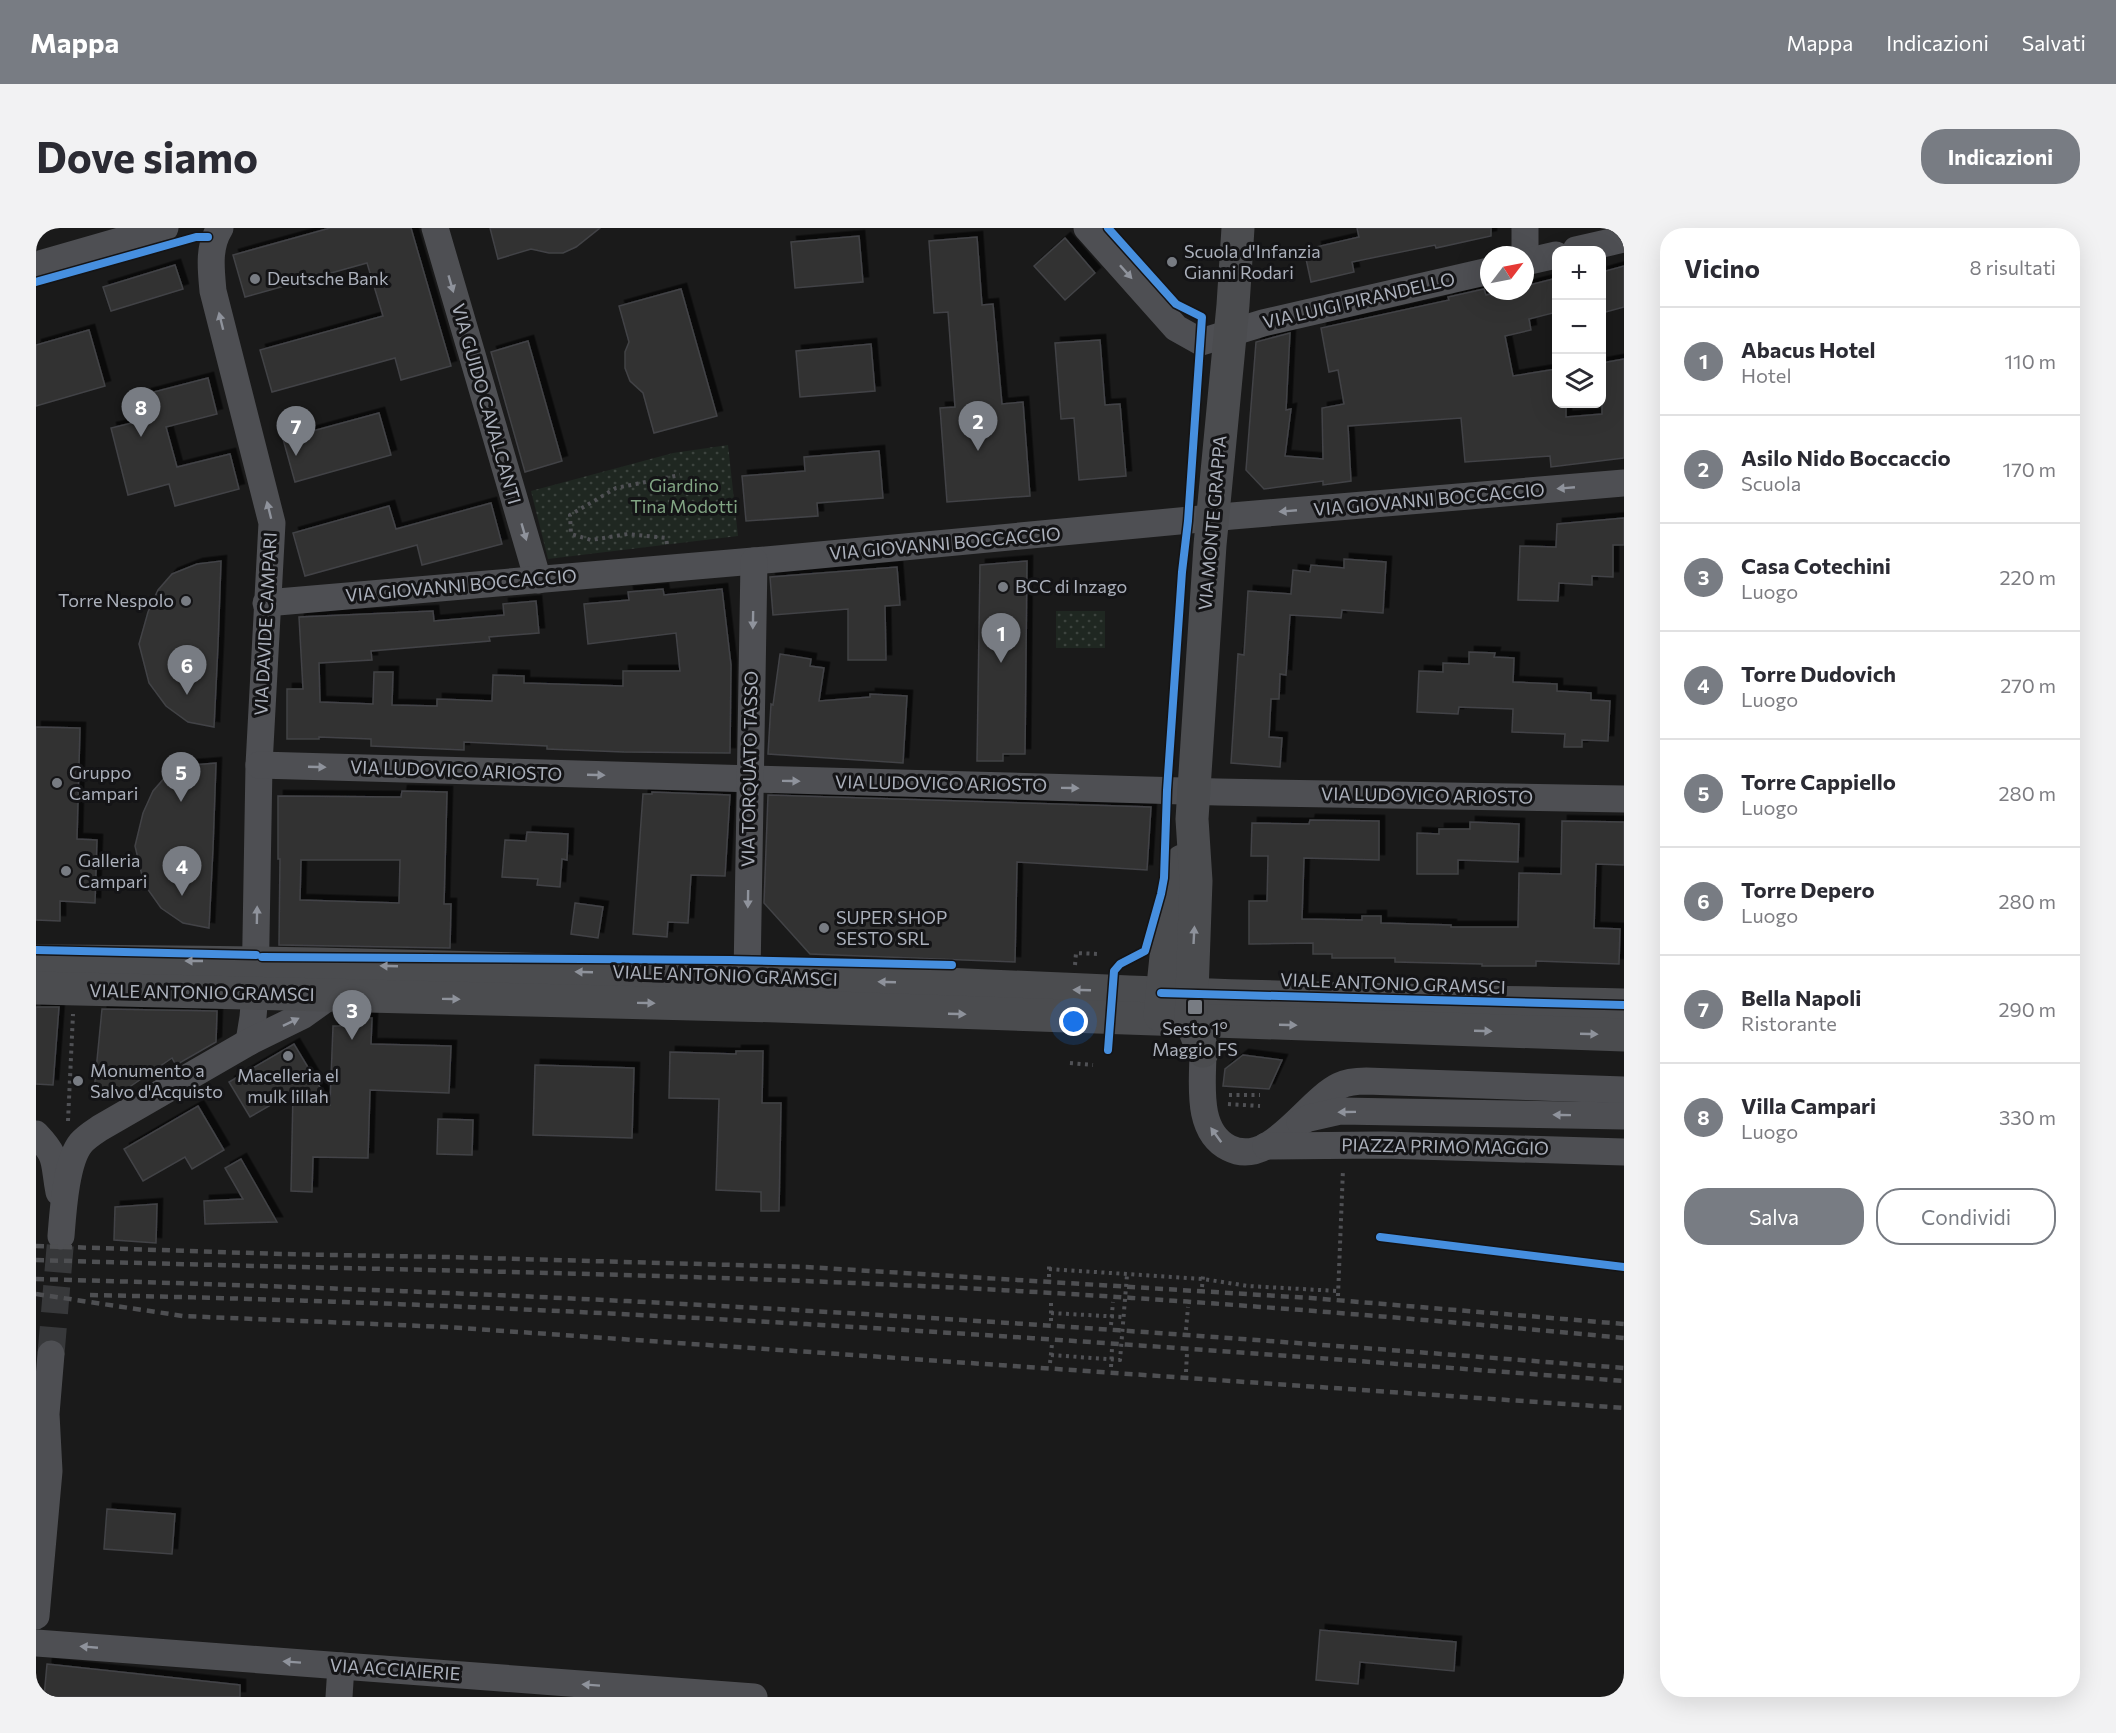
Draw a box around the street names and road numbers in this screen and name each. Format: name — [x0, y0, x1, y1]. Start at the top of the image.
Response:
street label: VIA LUIGI PIRANDELLO — [1261, 267, 1457, 333]
street label: VIA GUIDO CAVALCANTI — [448, 301, 526, 507]
street label: VIA MONTE GRAPPA — [1193, 434, 1231, 611]
street label: VIA GIOVANNI BOCCACCIO — [1312, 478, 1546, 520]
street label: VIA GIOVANNI BOCCACCIO — [828, 522, 1062, 564]
street label: VIA DAVIDE CAMPARI — [249, 532, 281, 716]
street label: VIA GIOVANNI BOCCACCIO — [344, 564, 578, 606]
street label: VIA TORQUATO TASSO — [736, 671, 762, 867]
street label: VIA LUDOVICO ARIOSTO — [350, 755, 562, 785]
street label: VIA LUDOVICO ARIOSTO — [835, 770, 1047, 796]
street label: VIA LUDOVICO ARIOSTO — [1321, 782, 1533, 808]
street label: VIALE ANTONIO GRAMSCI — [612, 960, 838, 990]
street label: VIALE ANTONIO GRAMSCI — [1280, 968, 1506, 998]
street label: VIALE ANTONIO GRAMSCI — [89, 979, 315, 1005]
street label: PIAZZA PRIMO MAGGIO — [1341, 1133, 1549, 1159]
street label: VIA ACCIAIERIE — [329, 1653, 461, 1685]

